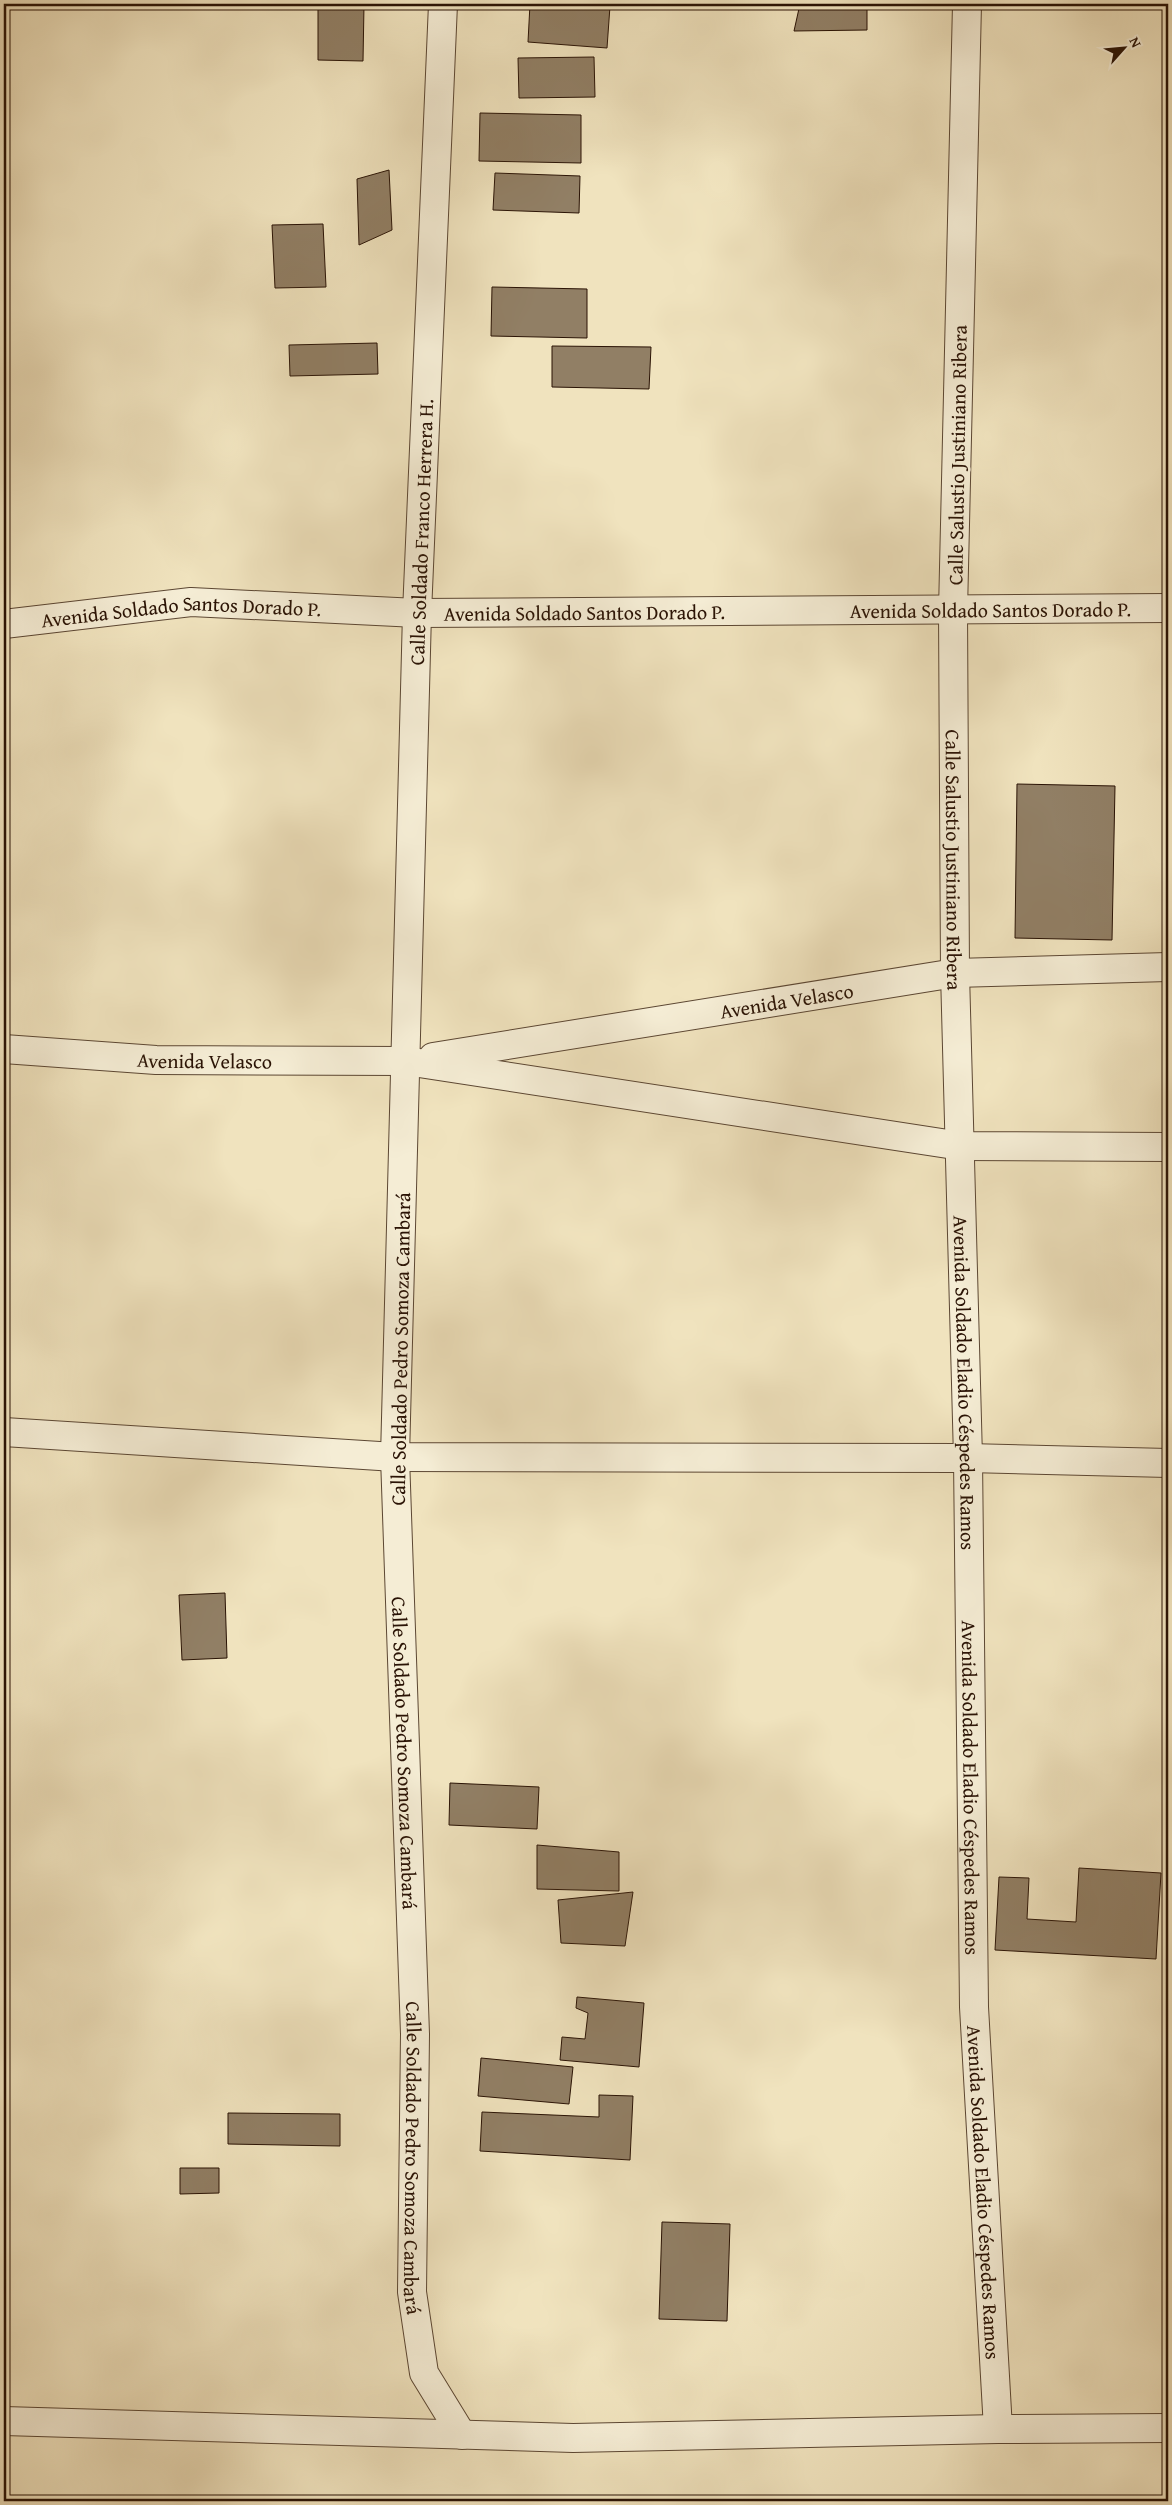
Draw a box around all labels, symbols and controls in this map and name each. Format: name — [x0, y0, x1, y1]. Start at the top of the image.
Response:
north arrow — [1100, 22, 1150, 72]
text: N — [1125, 33, 1147, 51]
street label: Calle Salustio Justiniano Ribera — [940, 324, 974, 585]
street label: Calle Soldado Franco Herrera H. — [402, 398, 440, 666]
street label: Avenida Soldado Santos Dorado P. — [39, 587, 322, 634]
street label: Avenida Soldado Santos Dorado P. — [850, 594, 1131, 625]
street label: Avenida Soldado Santos Dorado P. — [444, 596, 725, 627]
street label: Calle Salustio Justiniano Ribera — [939, 729, 970, 991]
street label: Avenida Velasco — [718, 975, 855, 1025]
street label: Avenida Velasco — [136, 1044, 272, 1075]
street label: Calle Soldado Pedro Somoza Cambará — [383, 1192, 417, 1506]
street label: Avenida Soldado Eladio Céspedes Ramos — [947, 1215, 984, 1550]
street label: Calle Soldado Pedro Somoza Cambará — [385, 1596, 425, 1911]
street label: Avenida Soldado Eladio Céspedes Ramos — [955, 1620, 988, 1955]
street label: Calle Soldado Pedro Somoza Cambará — [397, 2001, 430, 2317]
street label: Avenida Soldado Eladio Céspedes Ramos — [961, 2024, 1009, 2360]

